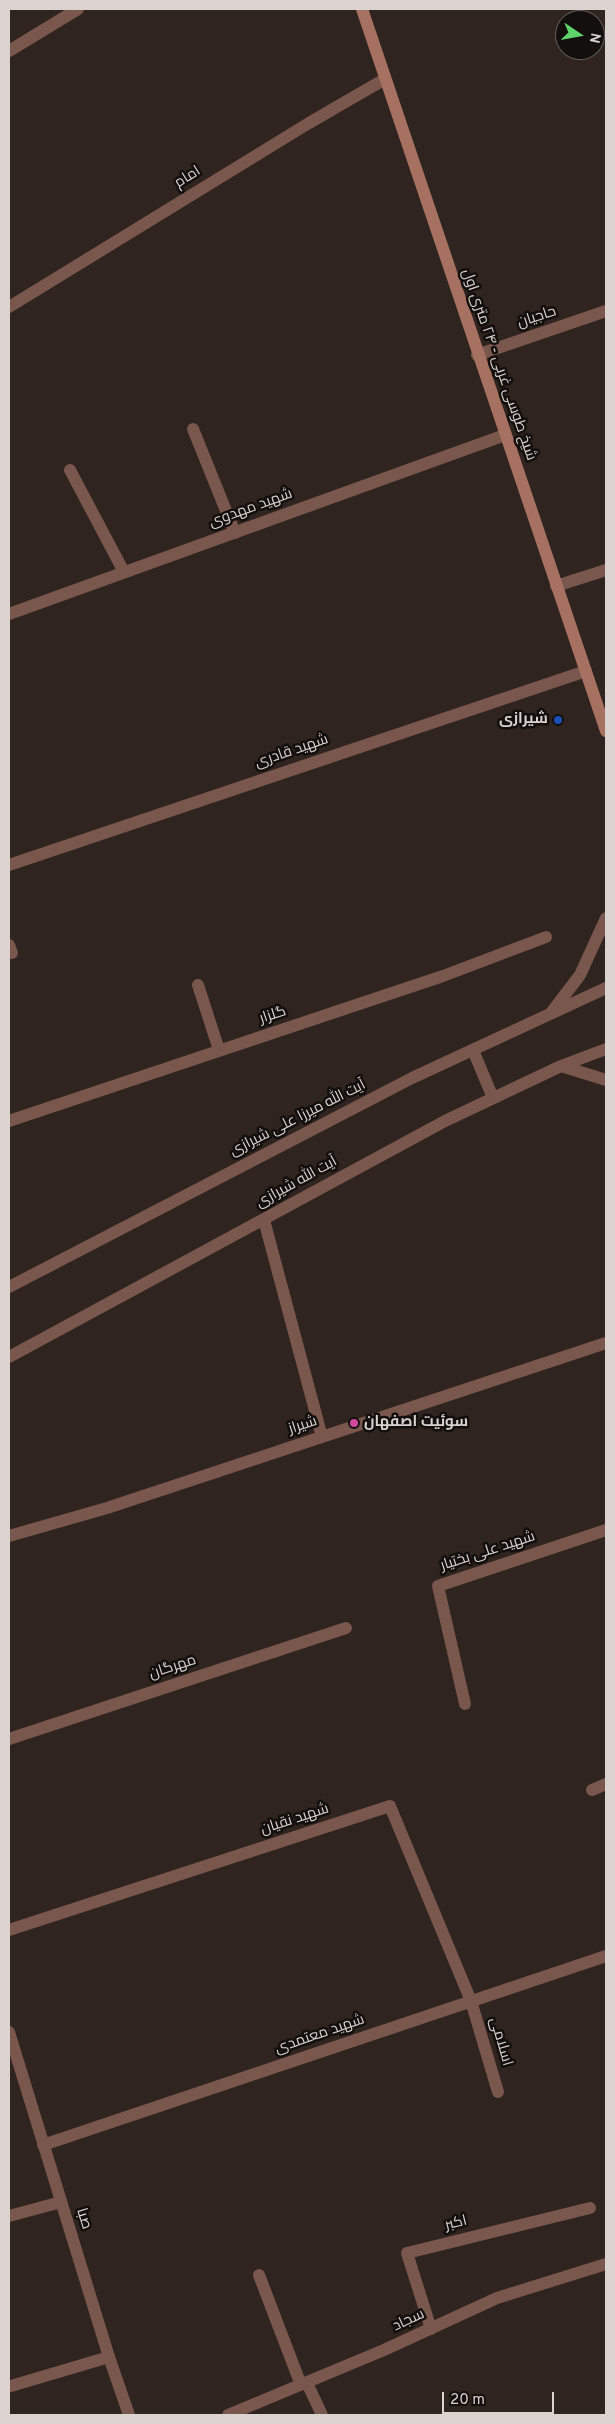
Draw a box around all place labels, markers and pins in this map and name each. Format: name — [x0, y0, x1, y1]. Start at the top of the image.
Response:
place label: شیرازی — [499, 711, 548, 729]
marker: شیرازی — [552, 714, 564, 726]
place label: سوئیت اصفهان — [364, 1414, 468, 1432]
marker: سوئیت اصفهان — [348, 1417, 360, 1429]

